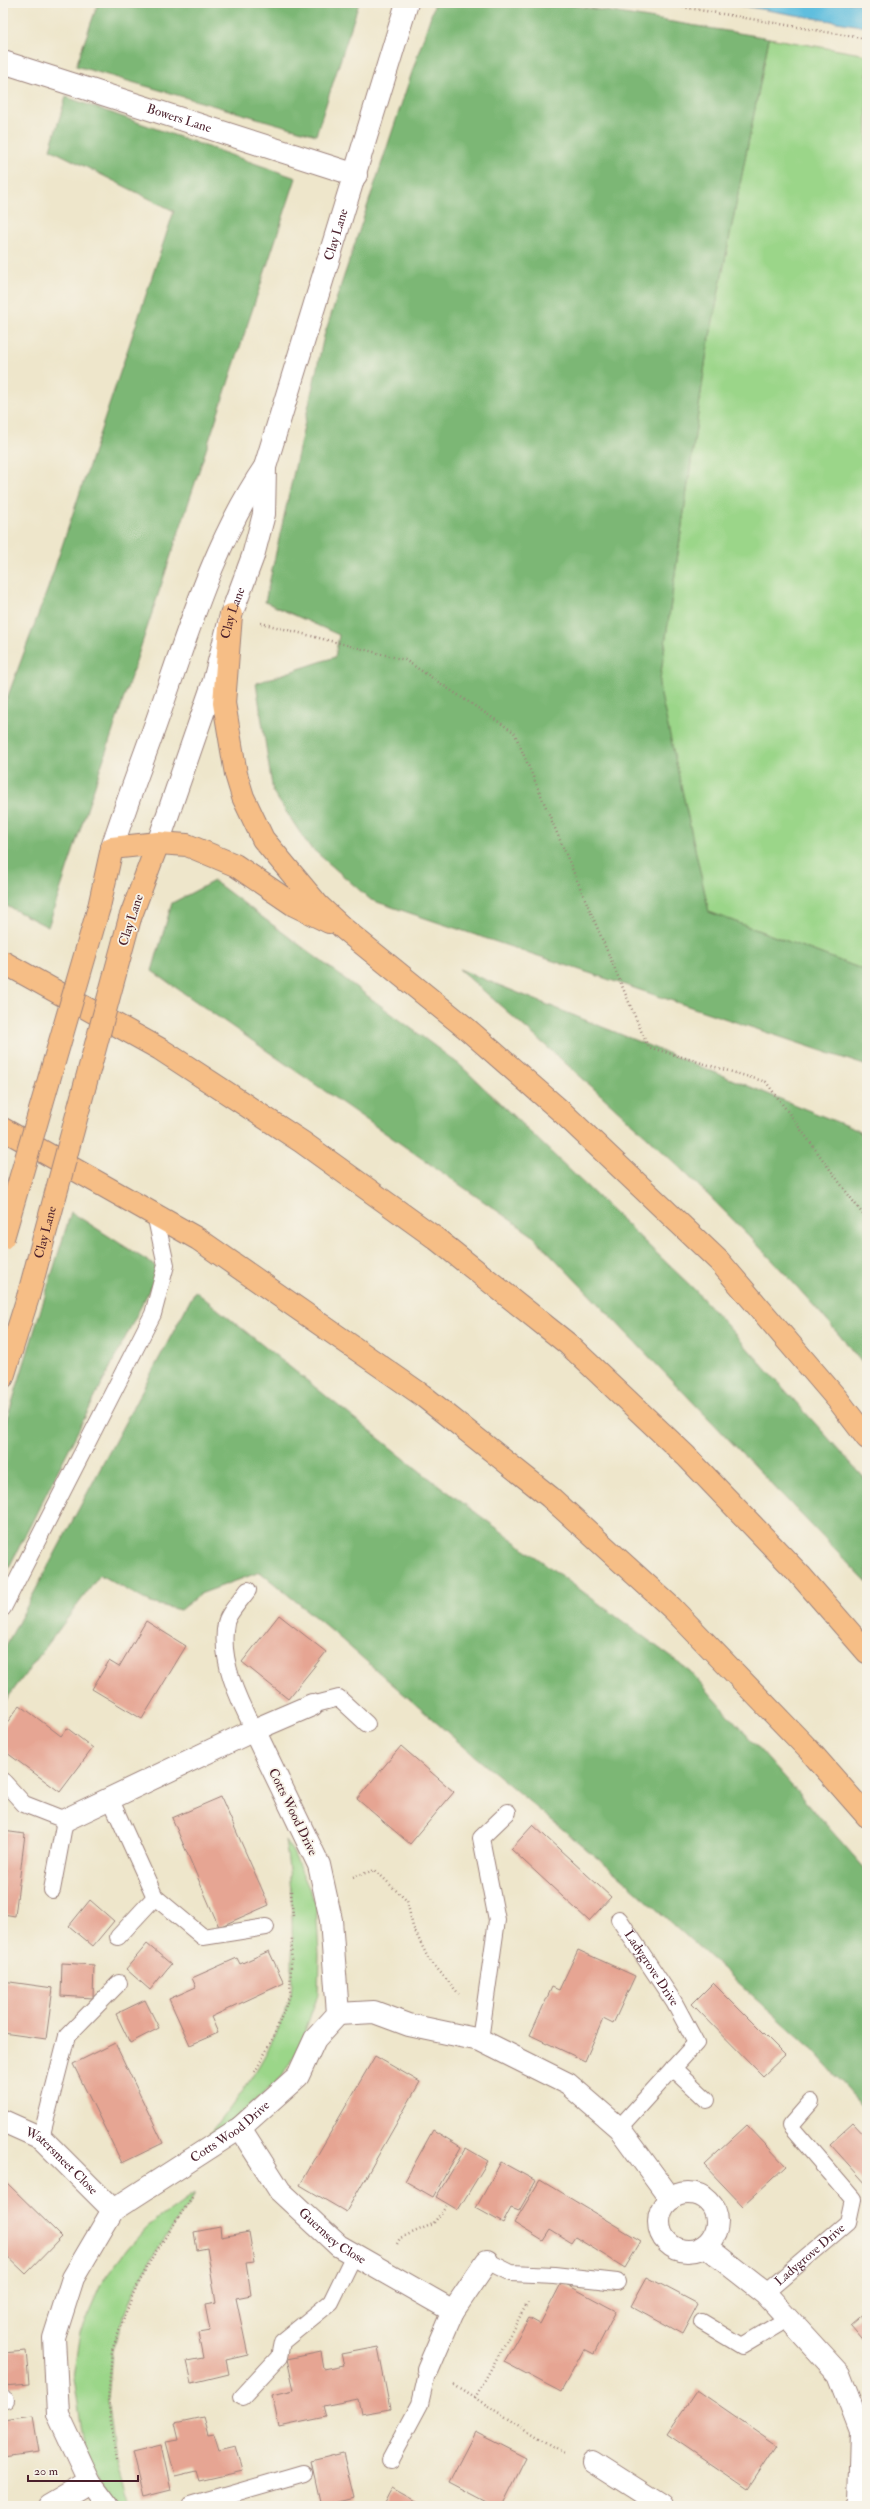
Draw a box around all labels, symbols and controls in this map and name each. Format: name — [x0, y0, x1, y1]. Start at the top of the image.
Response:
street label: Bowers Lane — [145, 101, 214, 136]
street label: Clay Lane — [321, 206, 352, 263]
street label: Clay Lane — [217, 584, 249, 641]
street label: Clay Lane — [115, 892, 148, 948]
street label: Clay Lane — [31, 1204, 60, 1260]
street label: Cotts Wood Drive — [265, 1766, 321, 1859]
street label: Ladygrove Drive — [621, 1927, 683, 2009]
street label: Cotts Wood Drive — [187, 2097, 273, 2166]
street label: Watersmeet Close — [22, 2124, 102, 2199]
street label: Guernsey Close — [295, 2204, 369, 2268]
street label: Ladygrove Drive — [771, 2220, 849, 2289]
scale bar — [28, 2457, 138, 2483]
text: 20 m — [34, 2464, 59, 2479]

